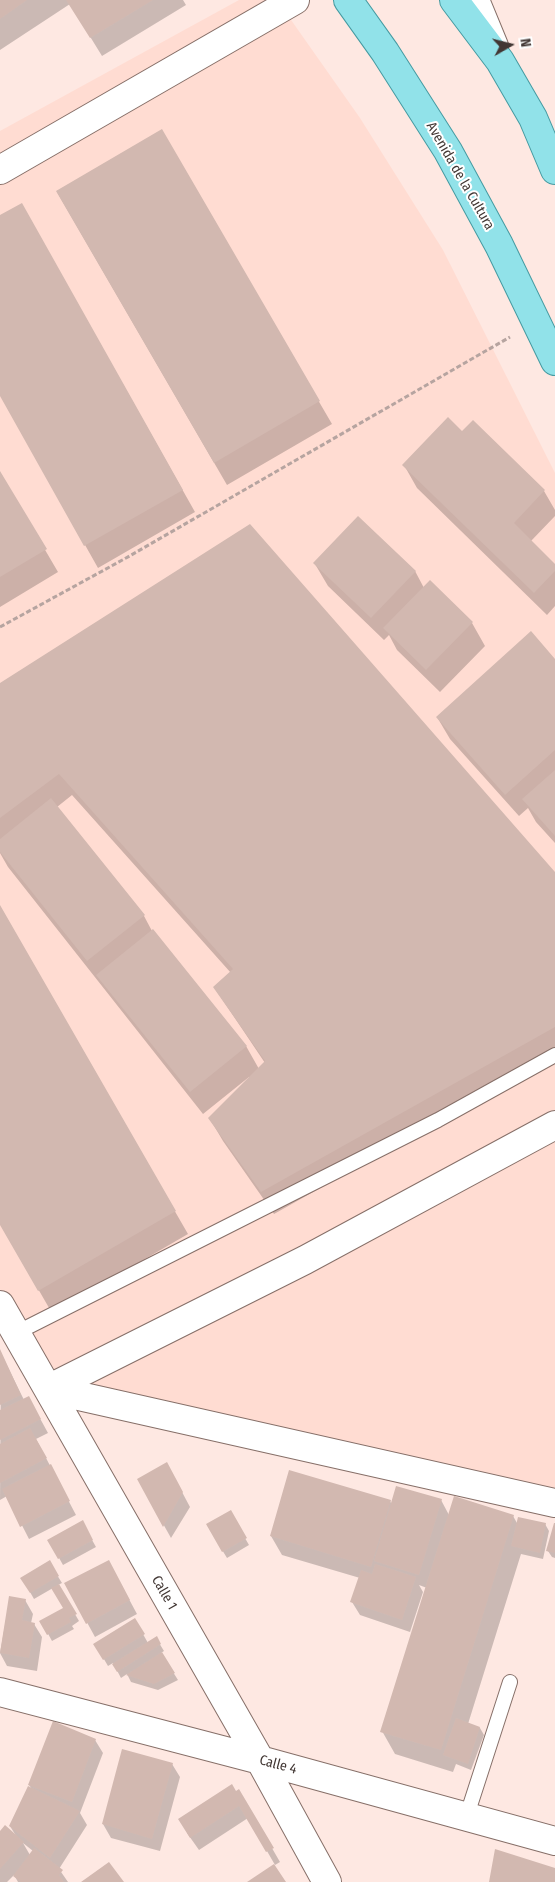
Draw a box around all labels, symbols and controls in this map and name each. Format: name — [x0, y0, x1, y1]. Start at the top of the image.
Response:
north arrow — [485, 20, 535, 70]
text: N — [516, 37, 534, 48]
street label: Avenida de la Cultura — [422, 119, 498, 233]
street label: Calle 1 — [148, 1573, 180, 1613]
street label: Calle 4 — [257, 1752, 299, 1778]

